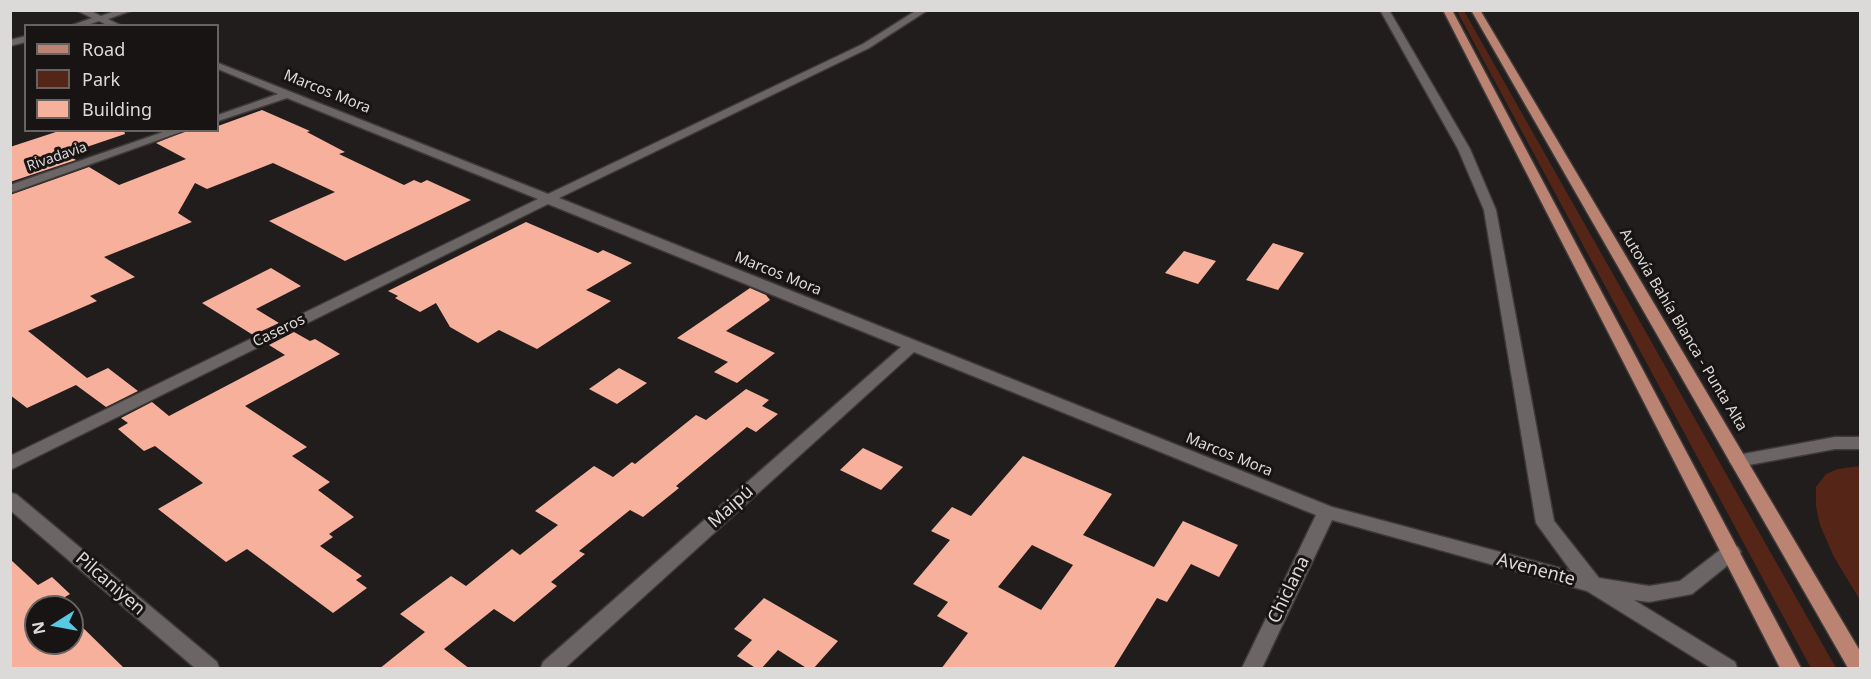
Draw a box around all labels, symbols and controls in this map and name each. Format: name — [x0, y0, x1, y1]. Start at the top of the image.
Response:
legend — [24, 24, 219, 132]
text: Road — [82, 37, 125, 61]
street label: Marcos Mora — [281, 66, 373, 118]
text: Park — [82, 67, 120, 91]
text: Building — [82, 97, 152, 121]
street label: Rivadavia — [25, 139, 89, 175]
street label: Autovía Bahía Blanca - Punta Alta — [1615, 226, 1751, 434]
street label: Marcos Mora — [732, 248, 824, 300]
street label: Caseros — [250, 311, 308, 351]
street label: Marcos Mora — [1183, 429, 1275, 481]
street label: Maipú — [704, 481, 758, 533]
street label: Pilcaniyen — [71, 548, 149, 620]
street label: Avenente — [1495, 549, 1577, 591]
street label: Chiclana — [1264, 553, 1314, 627]
north arrow — [24, 595, 84, 655]
text: N — [26, 620, 50, 637]

